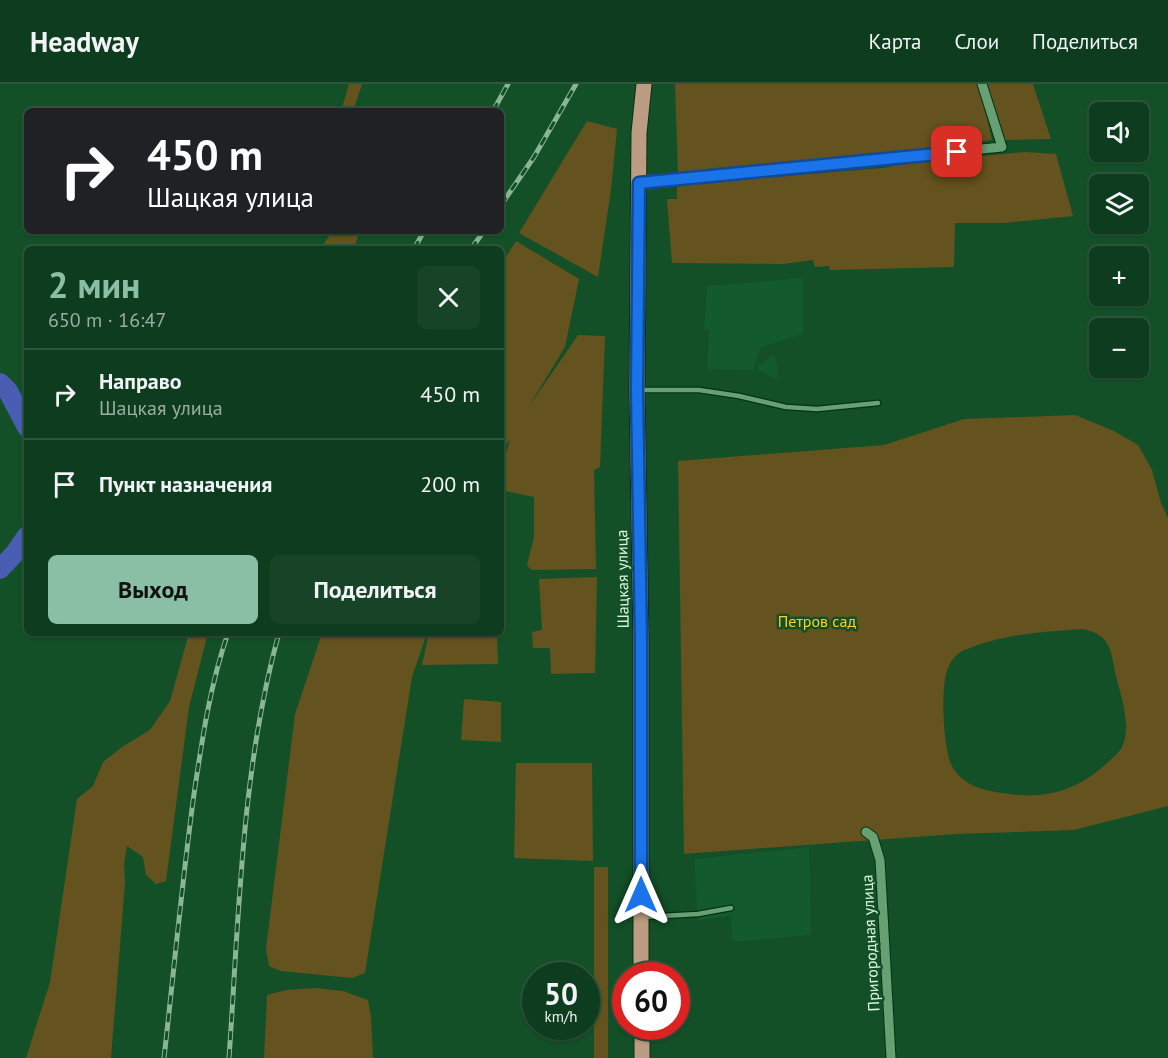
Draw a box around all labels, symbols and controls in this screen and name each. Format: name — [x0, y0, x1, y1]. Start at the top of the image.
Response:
text: Headway — [30, 23, 139, 60]
text: Карта — [868, 28, 921, 55]
text: Слои — [954, 28, 999, 55]
text: Поделиться — [1032, 28, 1138, 55]
map controls — [1089, 102, 1149, 378]
button: sound — [1089, 102, 1149, 162]
pin — [931, 126, 982, 177]
text: 450 m — [147, 127, 263, 182]
icon: right — [48, 132, 126, 210]
icon: arrive — [940, 135, 973, 168]
button: layers — [1089, 174, 1149, 234]
text: Шацкая улица — [147, 180, 314, 214]
button: + — [1089, 246, 1149, 306]
text: 2 мин — [48, 261, 140, 308]
button: close — [417, 266, 480, 329]
text: 650 m · 16:47 — [48, 307, 166, 333]
button: − — [1089, 318, 1149, 378]
text: Направо — [99, 367, 182, 395]
icon: right — [48, 378, 81, 411]
text: 450 m — [420, 380, 480, 408]
text: Шацкая улица — [99, 395, 223, 421]
icon: arrive — [48, 468, 81, 501]
text: Пункт назначения — [99, 470, 272, 498]
text: 200 m — [420, 470, 480, 498]
street label: Шацкая улица — [611, 529, 633, 629]
button: Выход — [48, 555, 258, 624]
button: Поделиться — [270, 555, 480, 624]
park label: Петров сад — [778, 611, 857, 631]
position arrow — [609, 863, 673, 927]
street label: Пригородная улица — [856, 874, 884, 1012]
speed limit sign: 60 — [612, 962, 690, 1040]
text: 50 — [544, 974, 578, 1013]
text: km/h — [545, 1007, 577, 1026]

